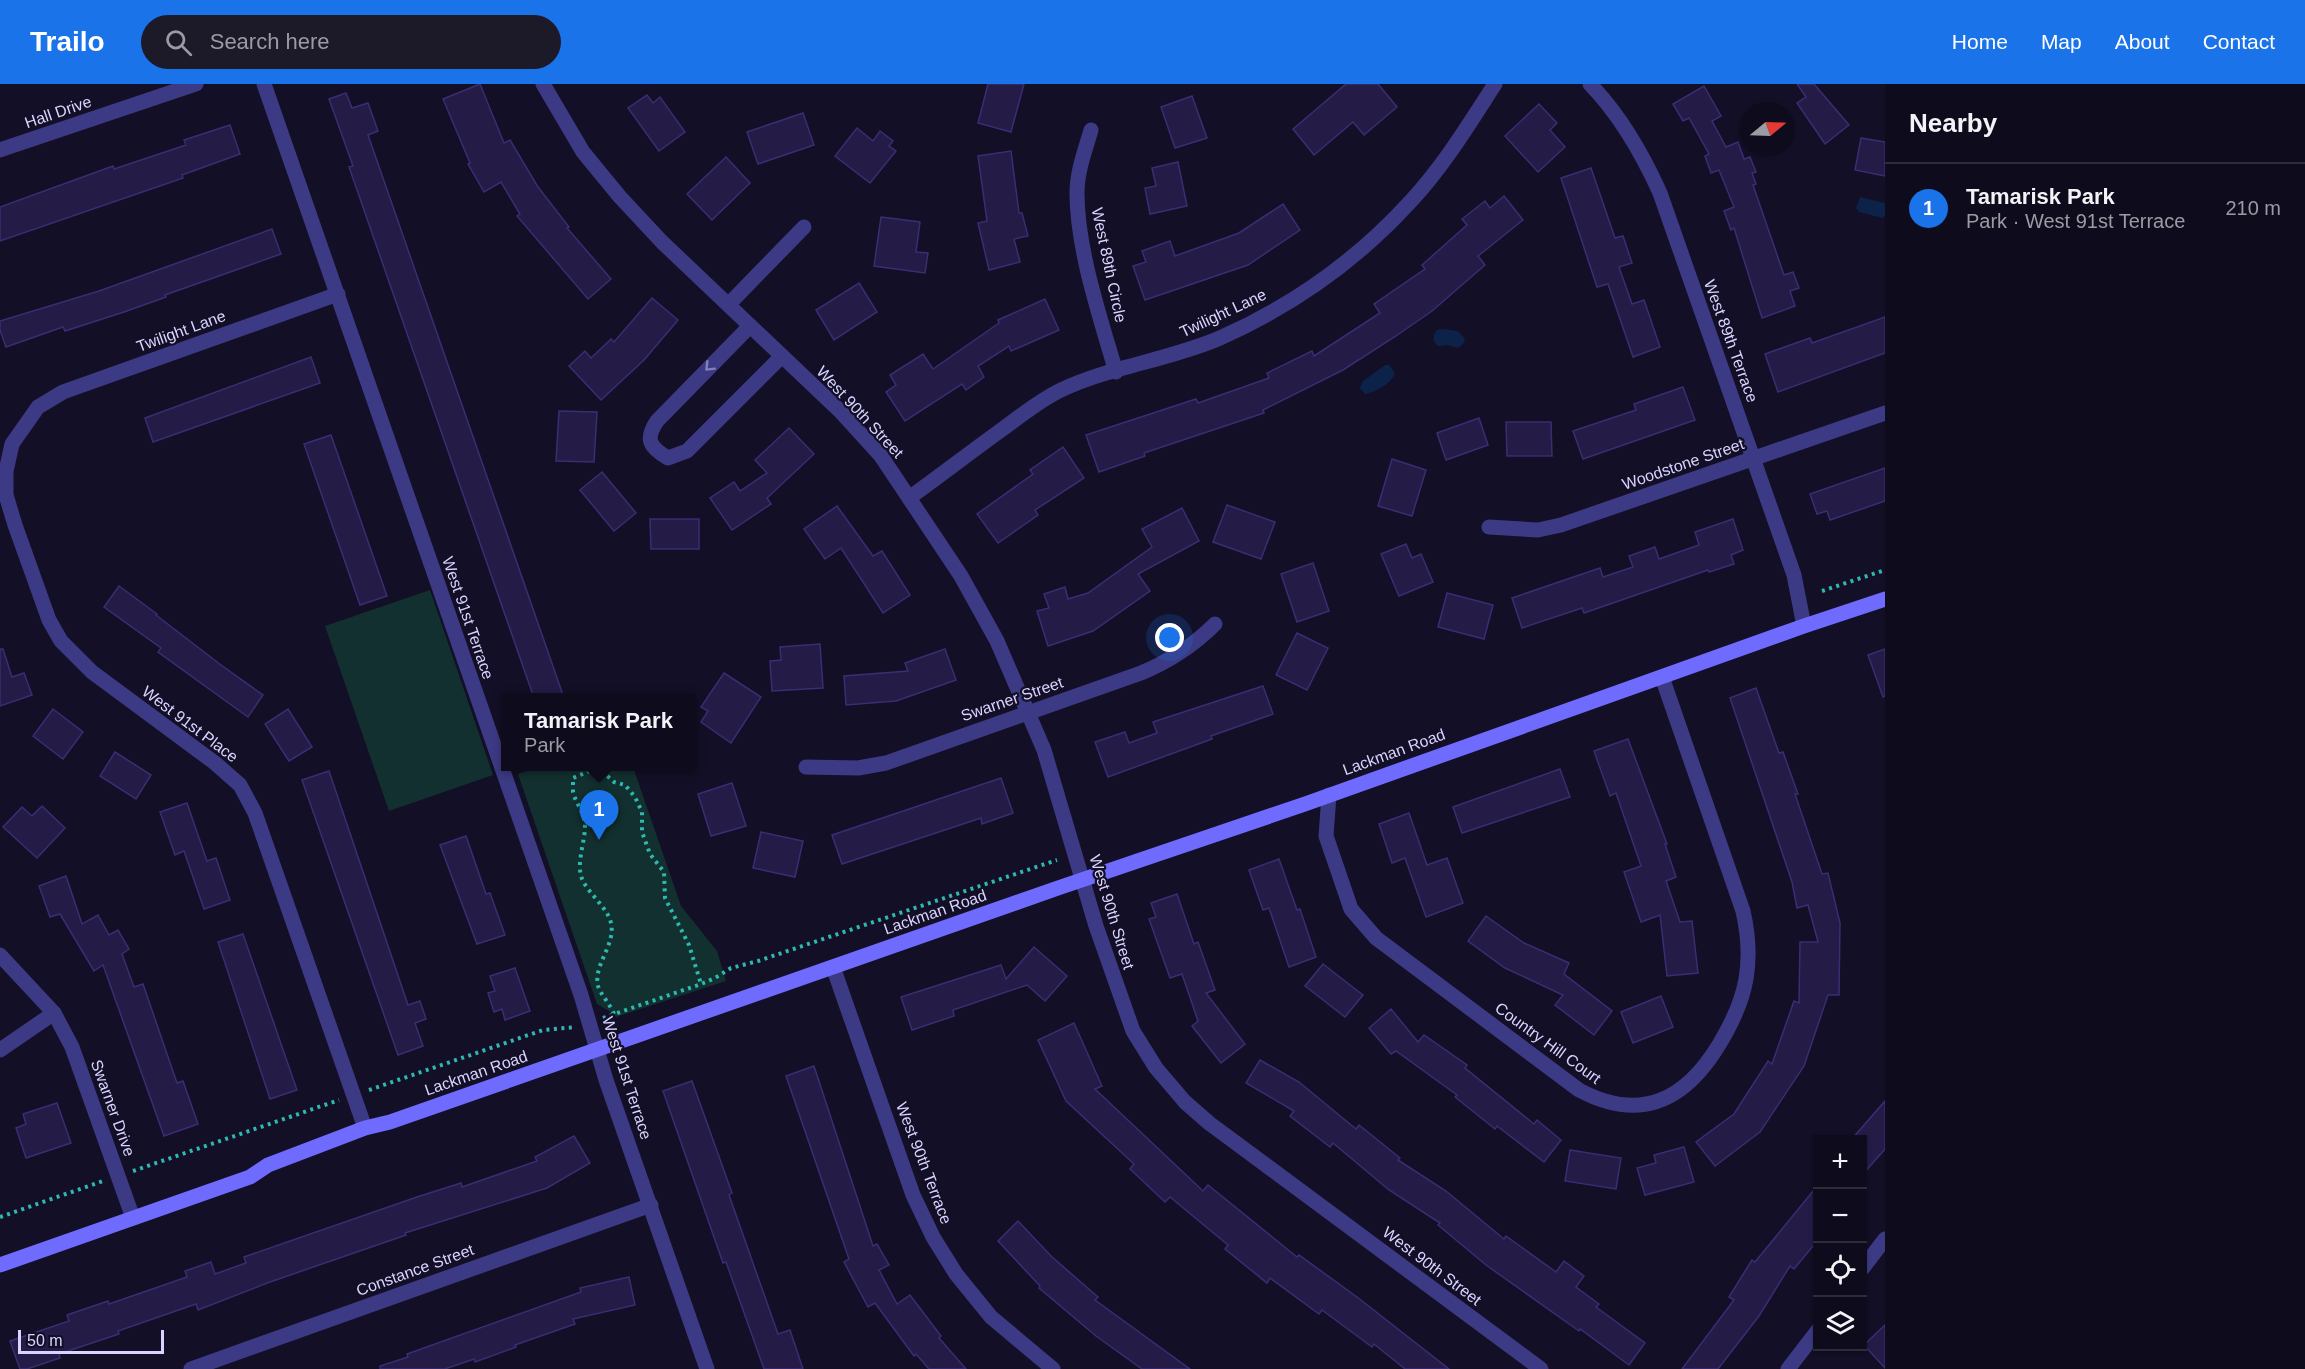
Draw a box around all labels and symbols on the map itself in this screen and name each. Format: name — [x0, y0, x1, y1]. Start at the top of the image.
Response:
street label: Hall Drive — [22, 93, 94, 131]
north arrow — [1741, 102, 1795, 156]
street label: West 89th Circle — [1089, 206, 1130, 324]
street label: West 89th Terrace — [1701, 277, 1761, 405]
street label: Twilight Lane — [1177, 286, 1269, 340]
street label: Twilight Lane — [134, 307, 228, 355]
one-way arrow — [706, 360, 717, 371]
street label: West 90th Street — [813, 363, 907, 462]
street label: Woodstone Street — [1620, 435, 1747, 493]
street label: West 91st Terrace — [439, 555, 497, 682]
your location — [1155, 623, 1184, 652]
street label: Swarner Street — [959, 673, 1066, 724]
street label: West 91st Place — [139, 683, 241, 766]
street label: Lackman Road — [1341, 726, 1447, 778]
pin: 1 — [580, 790, 618, 840]
street label: West 90th Street — [1086, 853, 1138, 972]
street label: Lackman Road — [881, 886, 989, 938]
street label: Country Hill Court — [1492, 999, 1605, 1087]
street label: West 91st Terrace — [599, 1014, 655, 1142]
street label: Lackman Road — [422, 1047, 530, 1099]
street label: Swarner Drive — [88, 1057, 138, 1159]
street label: West 90th Terrace — [893, 1100, 955, 1226]
street label: West 90th Street — [1379, 1223, 1485, 1309]
street label: Constance Street — [354, 1241, 477, 1299]
scale bar — [18, 1327, 164, 1354]

